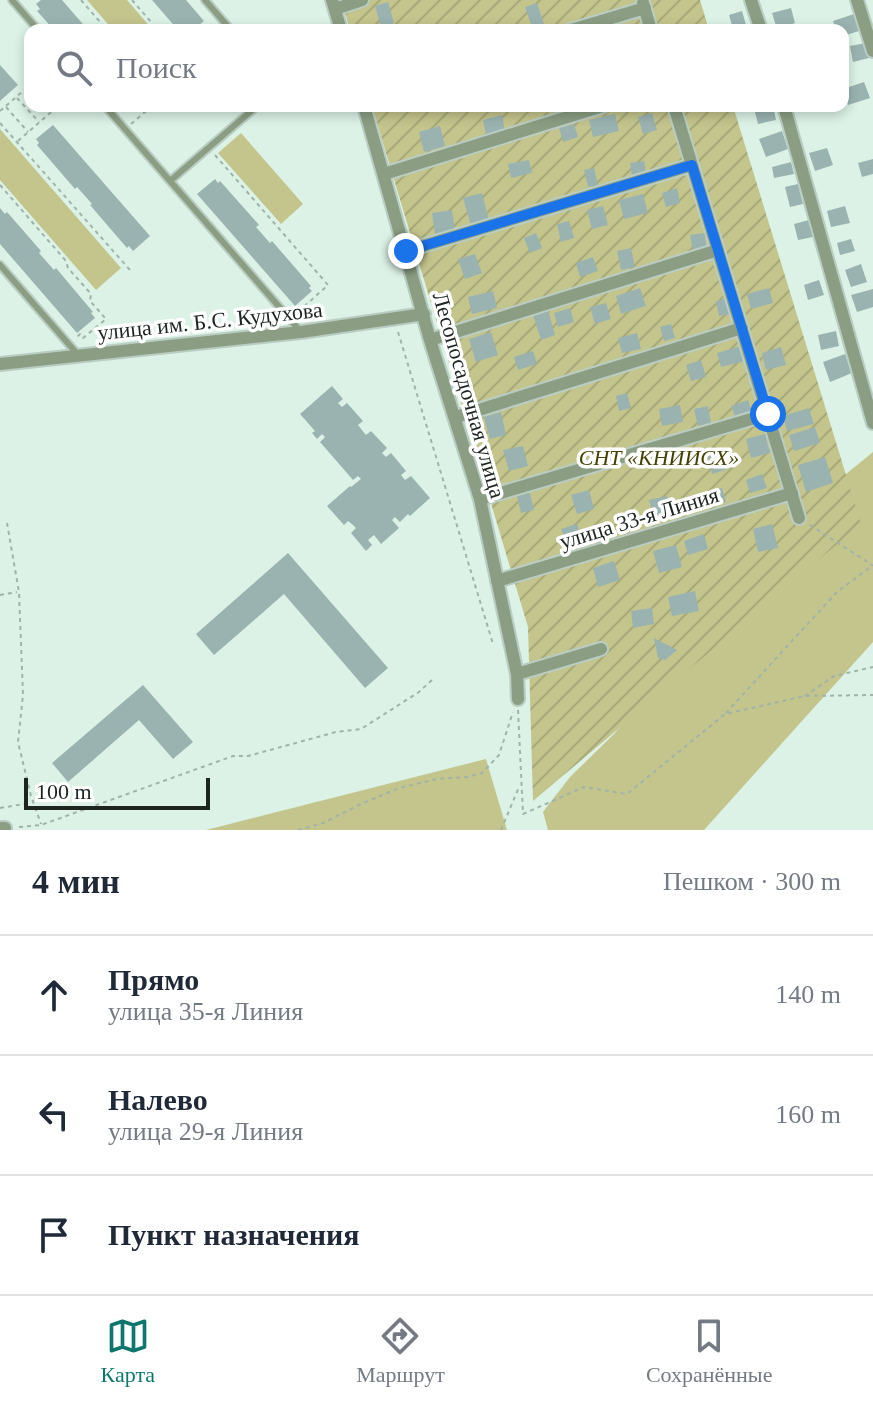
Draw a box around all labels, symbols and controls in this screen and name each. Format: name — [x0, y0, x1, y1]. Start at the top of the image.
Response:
search box — [24, 24, 849, 112]
icon: search — [52, 46, 96, 90]
text: Поиск — [116, 51, 197, 84]
route end — [388, 233, 424, 269]
street label: Лесопосадочная улица — [428, 289, 510, 501]
street label: улица им. Б.С. Кудухова — [96, 297, 324, 345]
route start — [750, 396, 786, 432]
park label: СНТ «КНИИСХ» — [579, 445, 739, 470]
street label: улица 33-я Линия — [556, 482, 722, 554]
scale bar — [24, 774, 210, 810]
text: 100 m — [36, 779, 92, 804]
text: 4 мин — [32, 863, 120, 900]
text: Пешком · 300 m — [663, 867, 841, 896]
text: Прямо — [108, 963, 199, 996]
icon: ahead — [32, 973, 76, 1017]
text: 140 m — [775, 980, 841, 1009]
text: улица 35-я Линия — [108, 997, 303, 1026]
text: Налево — [108, 1083, 208, 1116]
icon: left — [32, 1093, 76, 1137]
text: 160 m — [775, 1100, 841, 1129]
text: улица 29-я Линия — [108, 1117, 303, 1146]
icon: arrive — [32, 1213, 76, 1257]
text: Пункт назначения — [108, 1218, 360, 1251]
tab: Карта — [101, 1314, 155, 1388]
tab: Маршрут — [356, 1314, 445, 1388]
tab: Сохранённые — [646, 1314, 772, 1388]

